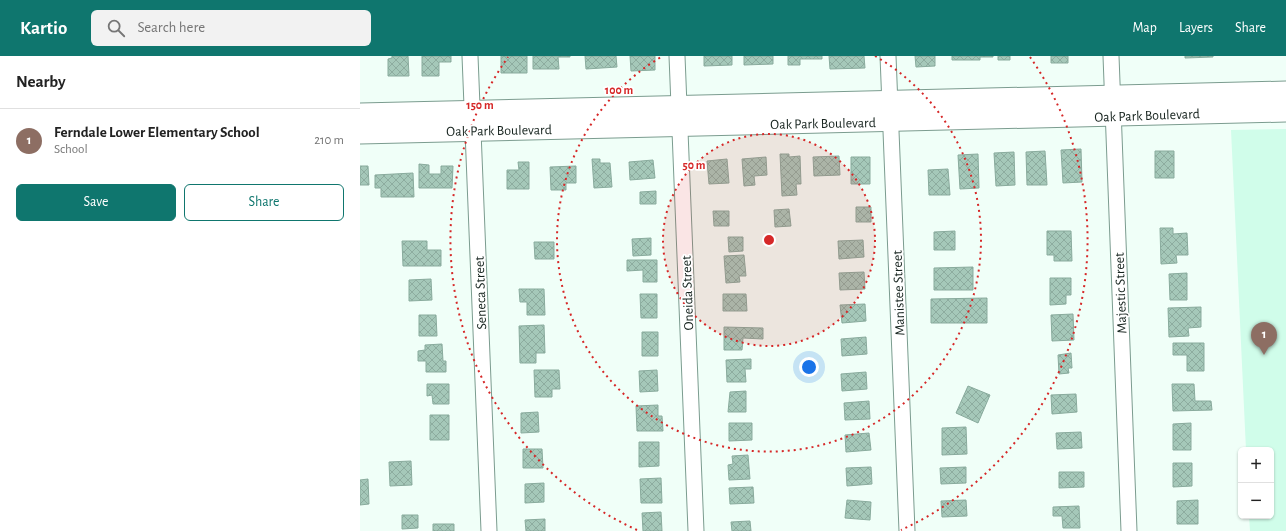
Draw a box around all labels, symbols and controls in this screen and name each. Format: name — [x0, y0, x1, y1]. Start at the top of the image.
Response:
search box — [91, 10, 371, 46]
icon: search — [105, 17, 127, 39]
text: Kartio — [20, 19, 67, 38]
text: Search here — [137, 20, 205, 35]
text: Map — [1132, 21, 1157, 35]
text: Layers — [1179, 21, 1213, 35]
text: Share — [1235, 21, 1266, 35]
text: Nearby — [16, 73, 66, 90]
text: 100 m — [605, 84, 633, 96]
text: 150 m — [466, 99, 494, 111]
street label: Oak Park Boulevard — [1094, 107, 1200, 125]
street label: Oak Park Boulevard — [770, 116, 876, 132]
street label: Oak Park Boulevard — [446, 123, 552, 139]
text: Ferndale Lower Elementary School — [54, 125, 260, 140]
text: 1 — [27, 134, 31, 147]
text: 210 m — [314, 134, 344, 147]
text: School — [54, 143, 88, 156]
text: 50 m — [683, 159, 706, 171]
button: Save — [16, 184, 176, 221]
button: Share — [184, 184, 344, 221]
centre of rings — [762, 233, 776, 247]
street label: Manistee Street — [890, 249, 907, 336]
street label: Majestic Street — [1113, 252, 1129, 334]
street label: Seneca Street — [473, 255, 489, 330]
street label: Oneida Street — [680, 255, 696, 331]
pin: 1 — [1251, 322, 1277, 355]
your location — [799, 357, 819, 377]
map controls — [1238, 447, 1274, 519]
button: + — [1238, 447, 1274, 483]
button: − — [1238, 483, 1274, 519]

